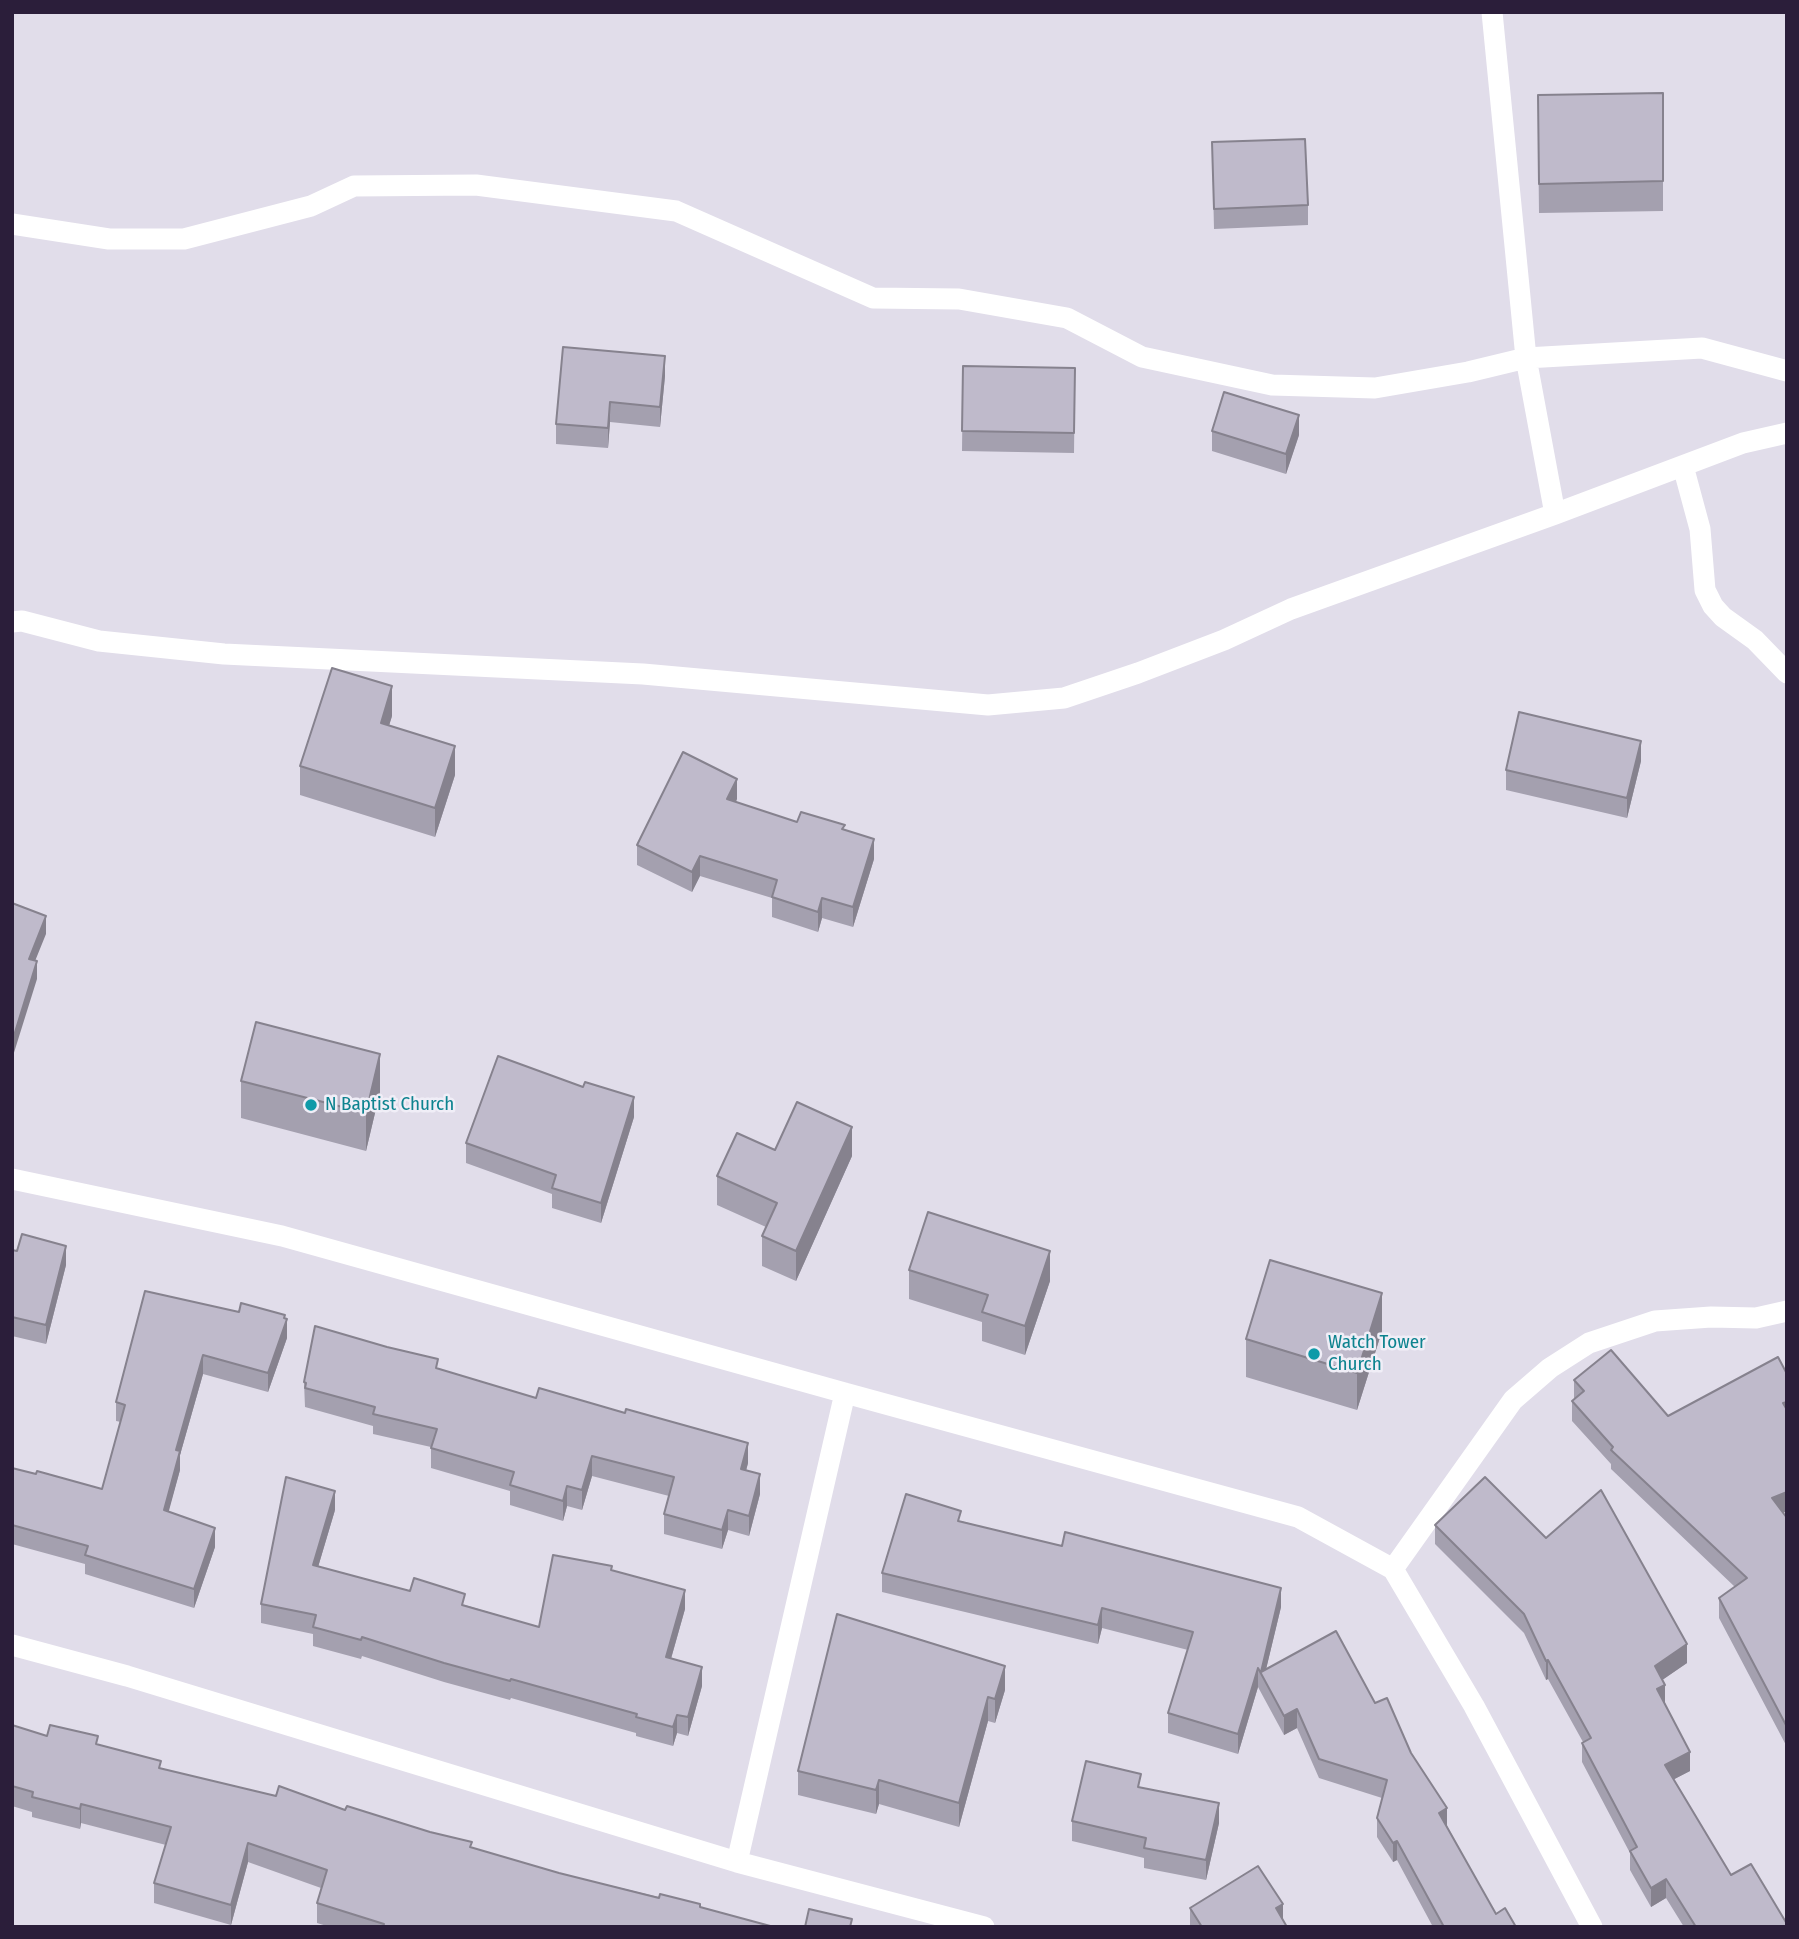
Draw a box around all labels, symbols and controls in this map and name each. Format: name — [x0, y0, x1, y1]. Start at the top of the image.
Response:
place label: N Baptist Church — [325, 1094, 454, 1116]
marker: N Baptist Church — [303, 1097, 319, 1113]
place label: Watch Tower Church — [1328, 1332, 1426, 1376]
marker: Watch Tower Church — [1306, 1346, 1322, 1362]

